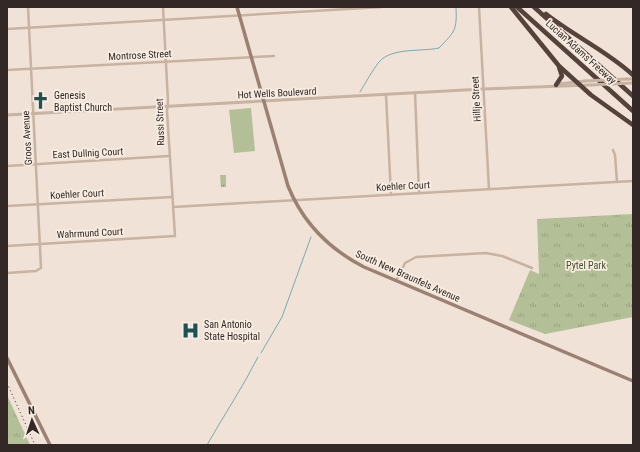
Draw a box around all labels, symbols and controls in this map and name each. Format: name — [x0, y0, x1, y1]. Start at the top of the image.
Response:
street label: Lucian Adams Freeway — [544, 18, 618, 86]
street label: Montrose Street — [108, 48, 172, 62]
street label: Hillje Street — [469, 76, 483, 122]
street label: Hot Wells Boulevard — [237, 85, 317, 101]
place label: Genesis Baptist Church — [54, 90, 112, 113]
church icon: Genesis Baptist Church — [31, 91, 51, 111]
street label: Russi Street — [154, 98, 166, 146]
street label: Groos Avenue — [20, 110, 34, 166]
street label: East Dullnig Court — [52, 146, 124, 160]
street label: Koehler Court — [376, 179, 430, 193]
street label: Koehler Court — [50, 187, 104, 201]
street label: Wahrmund Court — [57, 226, 123, 240]
street label: South New Braunfels Avenue — [354, 248, 462, 304]
park label: Pytel Park — [566, 260, 606, 271]
place label: San Antonio State Hospital — [204, 319, 260, 342]
hospital icon: San Antonio State Hospital — [181, 320, 201, 340]
north arrow — [12, 400, 52, 440]
text: N — [28, 404, 35, 417]

